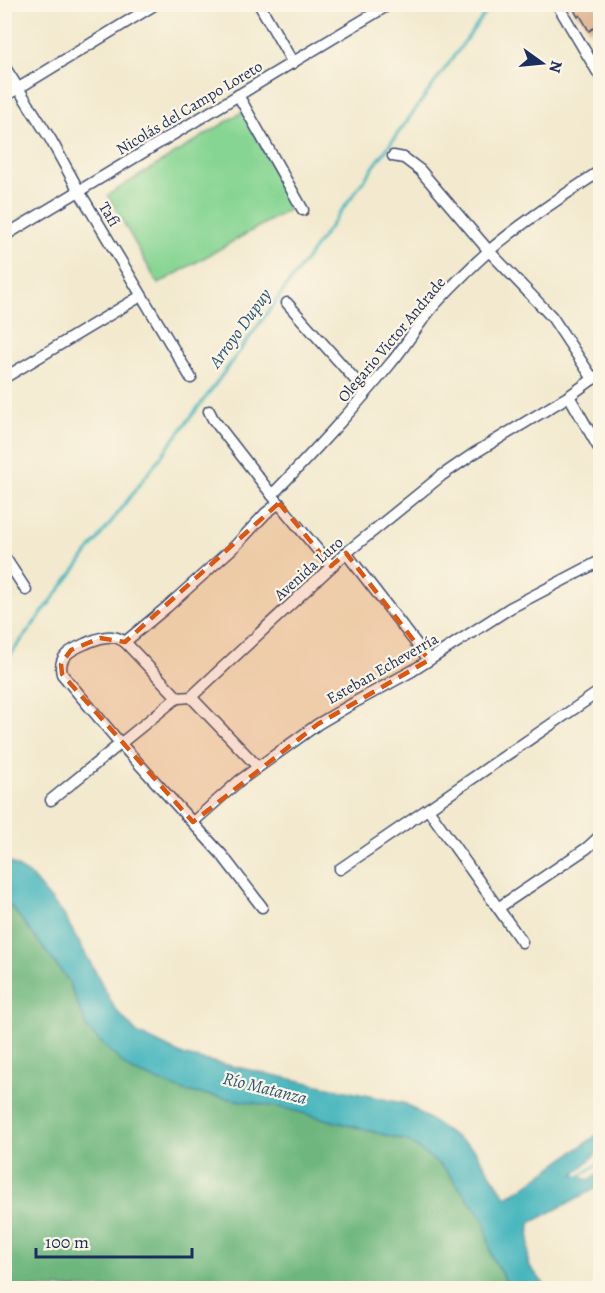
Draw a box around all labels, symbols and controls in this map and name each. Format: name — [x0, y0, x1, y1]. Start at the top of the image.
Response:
north arrow — [512, 33, 572, 93]
street label: Nicolás del Campo Loreto — [112, 55, 267, 160]
text: N — [543, 58, 568, 75]
street label: Tafí — [93, 198, 125, 231]
street label: Olegario Victor Andrade — [333, 272, 451, 407]
water label: Arroyo Dupuy — [203, 283, 277, 373]
street label: Avenida Luro — [269, 532, 348, 606]
street label: Esteban Echeverría — [323, 628, 443, 710]
water label: Río Matanza — [221, 1066, 309, 1110]
scale bar — [36, 1221, 192, 1259]
text: 100 m — [45, 1230, 89, 1254]

